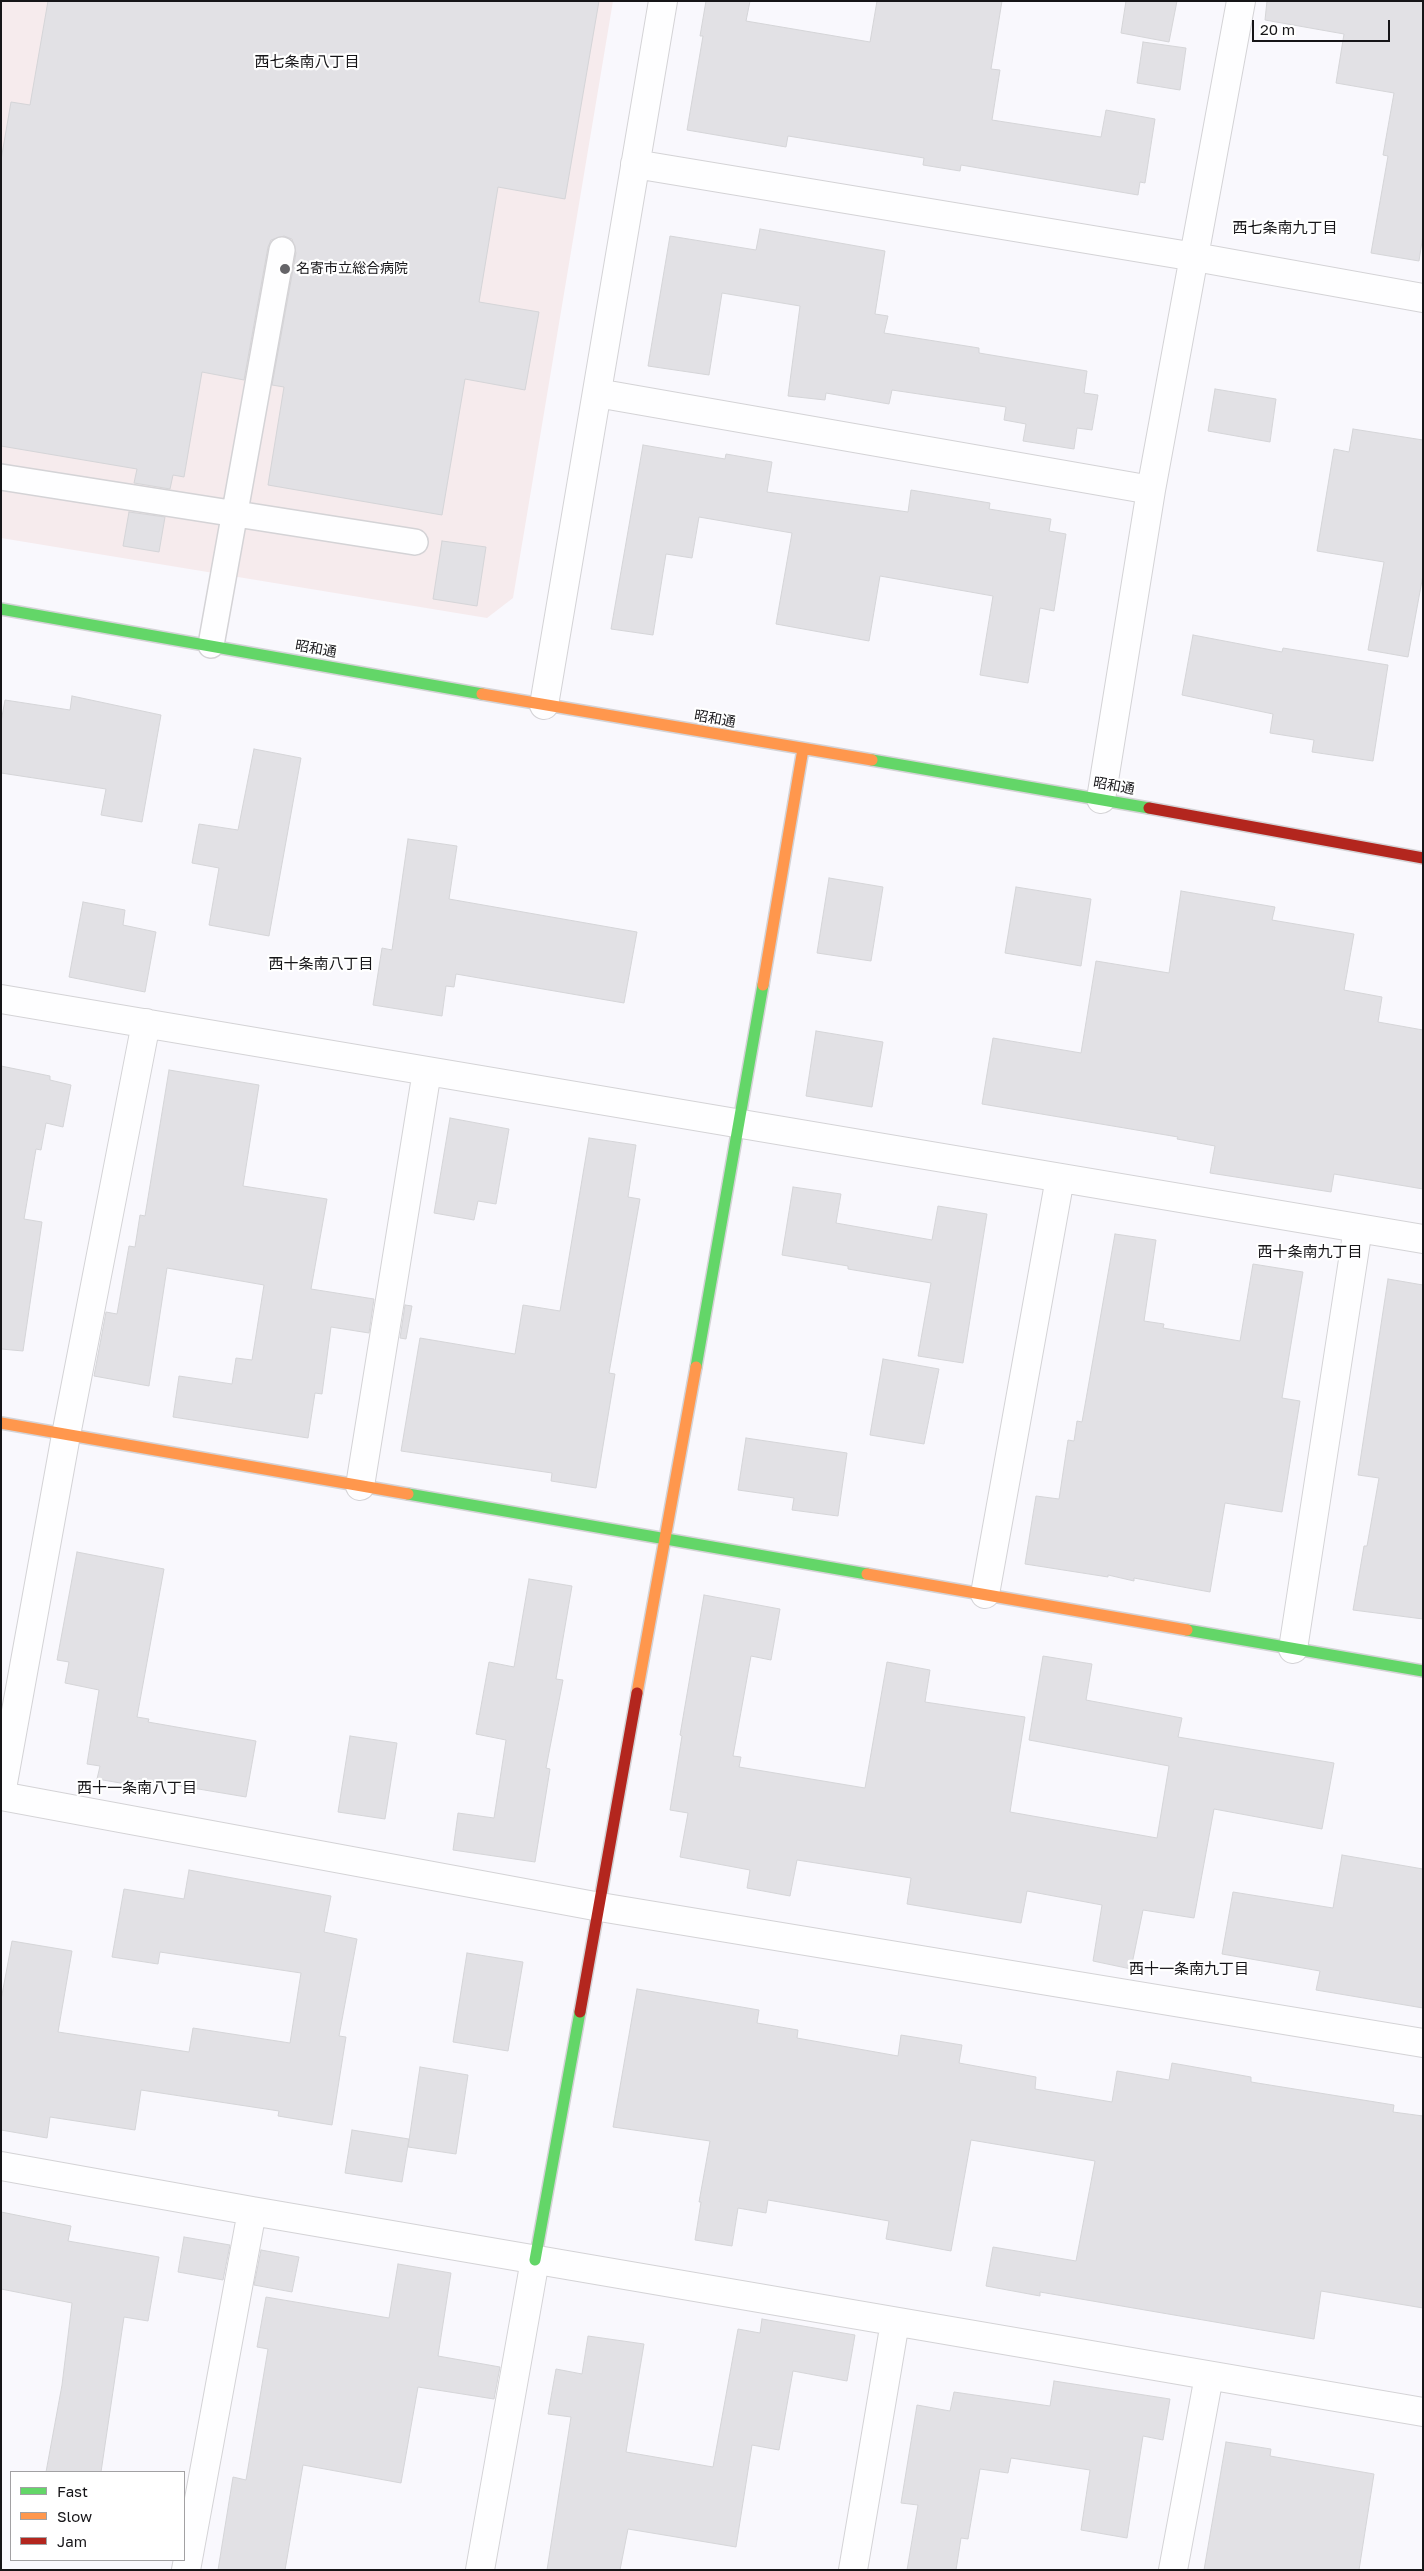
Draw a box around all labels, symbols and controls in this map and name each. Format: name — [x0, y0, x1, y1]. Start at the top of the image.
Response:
scale bar — [1254, 10, 1392, 42]
text: 20 m — [1260, 20, 1295, 38]
district label: 西七条南八丁目 — [255, 53, 359, 71]
district label: 西七条南九丁目 — [1233, 219, 1337, 237]
place label: 名寄市立総合病院 — [296, 261, 408, 277]
marker: 名寄市立総合病院 — [278, 262, 292, 276]
street label: 昭和通 — [294, 637, 338, 661]
street label: 昭和通 — [693, 707, 737, 731]
street label: 昭和通 — [1092, 774, 1136, 798]
district label: 西十条南八丁目 — [269, 955, 373, 973]
district label: 西十条南九丁目 — [1258, 1243, 1362, 1261]
district label: 西十一条南八丁目 — [77, 1779, 197, 1797]
district label: 西十一条南九丁目 — [1129, 1960, 1249, 1978]
legend — [10, 2471, 185, 2561]
text: Fast — [57, 2482, 88, 2500]
text: Slow — [57, 2507, 92, 2525]
text: Jam — [57, 2532, 87, 2550]

